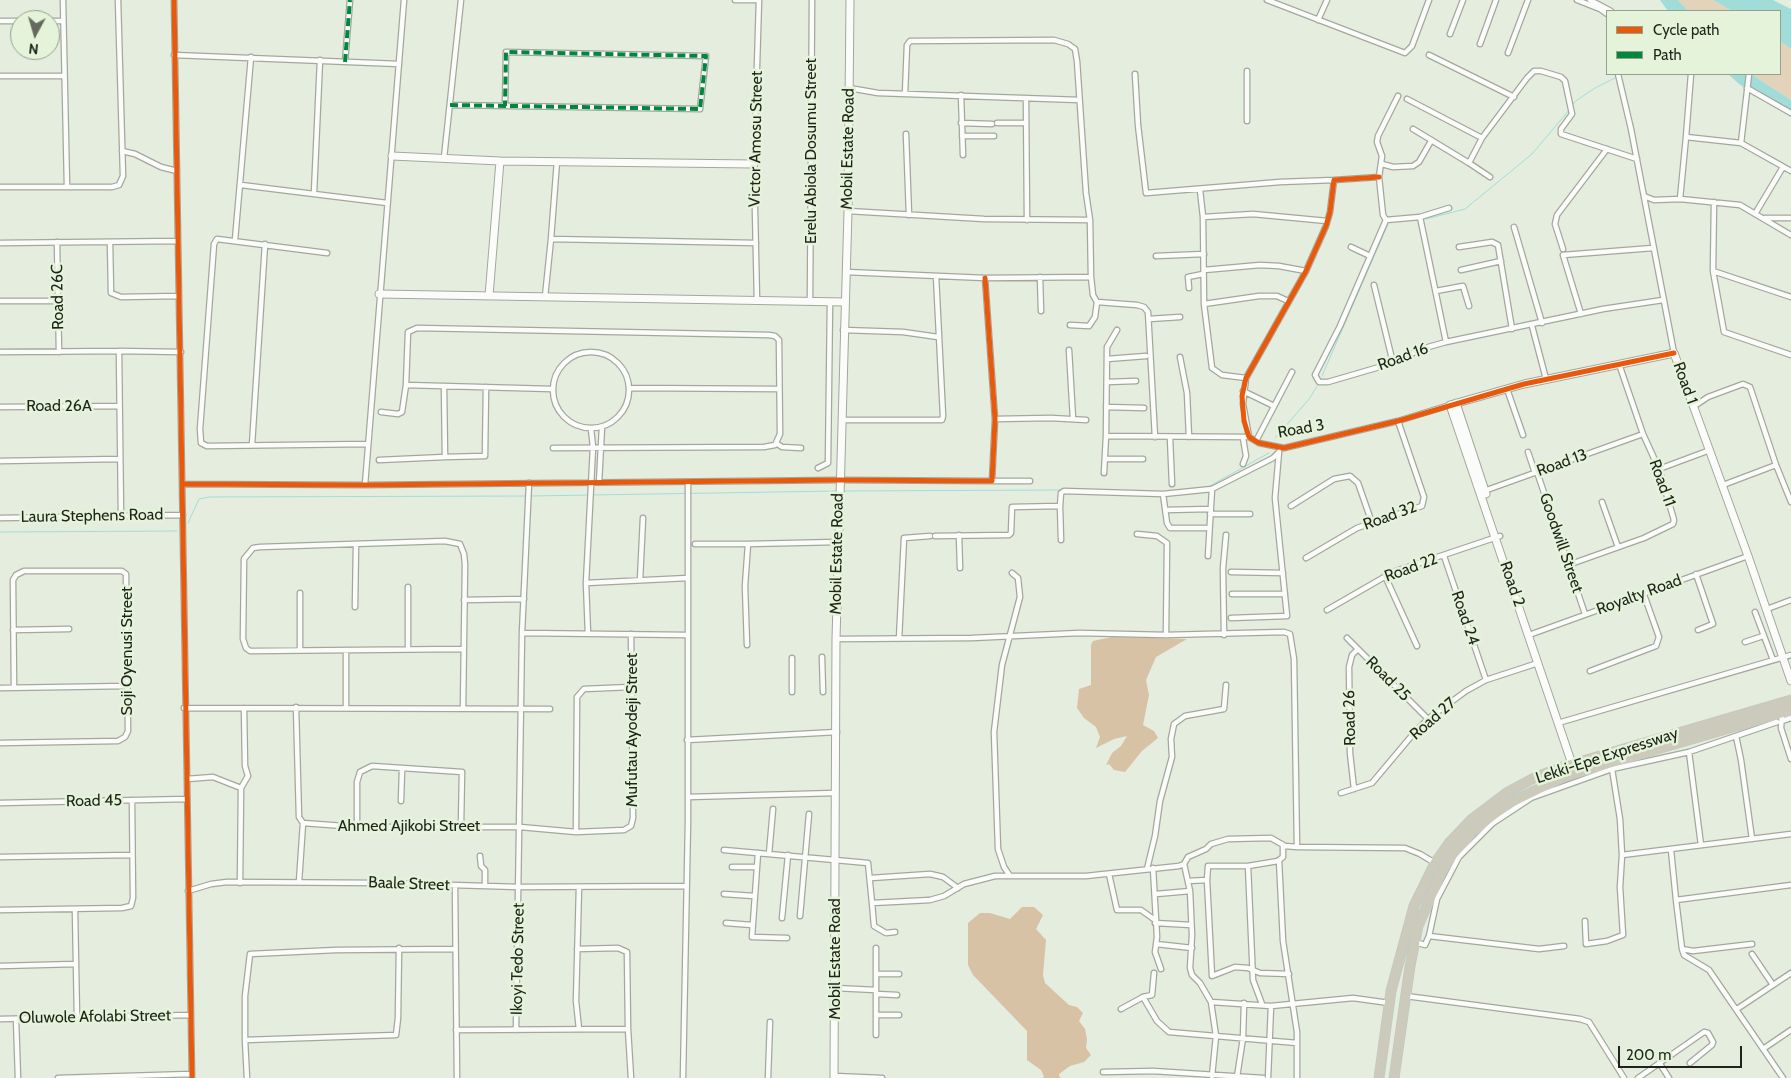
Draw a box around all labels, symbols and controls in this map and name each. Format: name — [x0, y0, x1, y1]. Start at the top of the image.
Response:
north arrow — [10, 10, 60, 60]
legend — [1606, 10, 1781, 75]
text: Cycle path — [1653, 21, 1719, 39]
text: N — [28, 39, 39, 58]
text: Path — [1653, 46, 1682, 64]
street label: Erelu Abiola Dosumu Street — [801, 58, 821, 244]
street label: Victor Amosu Street — [745, 71, 767, 207]
street label: Mobil Estate Road — [837, 88, 859, 210]
street label: Road 26C — [48, 264, 68, 330]
street label: Road 16 — [1375, 339, 1431, 375]
street label: Road 1 — [1669, 359, 1701, 407]
street label: Road 26A — [26, 396, 92, 416]
street label: Road 3 — [1276, 415, 1326, 443]
street label: Road 13 — [1534, 445, 1590, 481]
street label: Road 11 — [1645, 457, 1679, 509]
street label: Goodwill Street — [1535, 491, 1587, 595]
street label: Mobil Estate Road — [826, 493, 848, 615]
street label: Road 32 — [1361, 498, 1419, 534]
street label: Laura Stephens Road — [21, 505, 163, 527]
street label: Road 22 — [1382, 550, 1440, 586]
street label: Road 2 — [1495, 559, 1529, 609]
street label: Royalty Road — [1594, 571, 1684, 619]
street label: Soji Oyenusi Street — [117, 586, 137, 716]
street label: Road 24 — [1447, 588, 1483, 648]
street label: Mufutau Ayodeji Street — [622, 653, 642, 807]
street label: Road 25 — [1362, 653, 1414, 705]
street label: Road 26 — [1340, 690, 1360, 746]
street label: Road 27 — [1406, 694, 1460, 744]
street label: Lekki-Epe Expressway — [1533, 724, 1681, 788]
street label: Road 45 — [66, 791, 122, 811]
street label: Ahmed Ajikobi Street — [338, 816, 480, 836]
street label: Baale Street — [368, 873, 450, 895]
street label: Mobil Estate Road — [825, 898, 845, 1020]
street label: Ikoyi Tedo Street — [507, 903, 529, 1015]
street label: Oluwole Afolabi Street — [19, 1006, 171, 1028]
scale bar — [1621, 1036, 1745, 1068]
text: 200 m — [1626, 1046, 1671, 1064]

